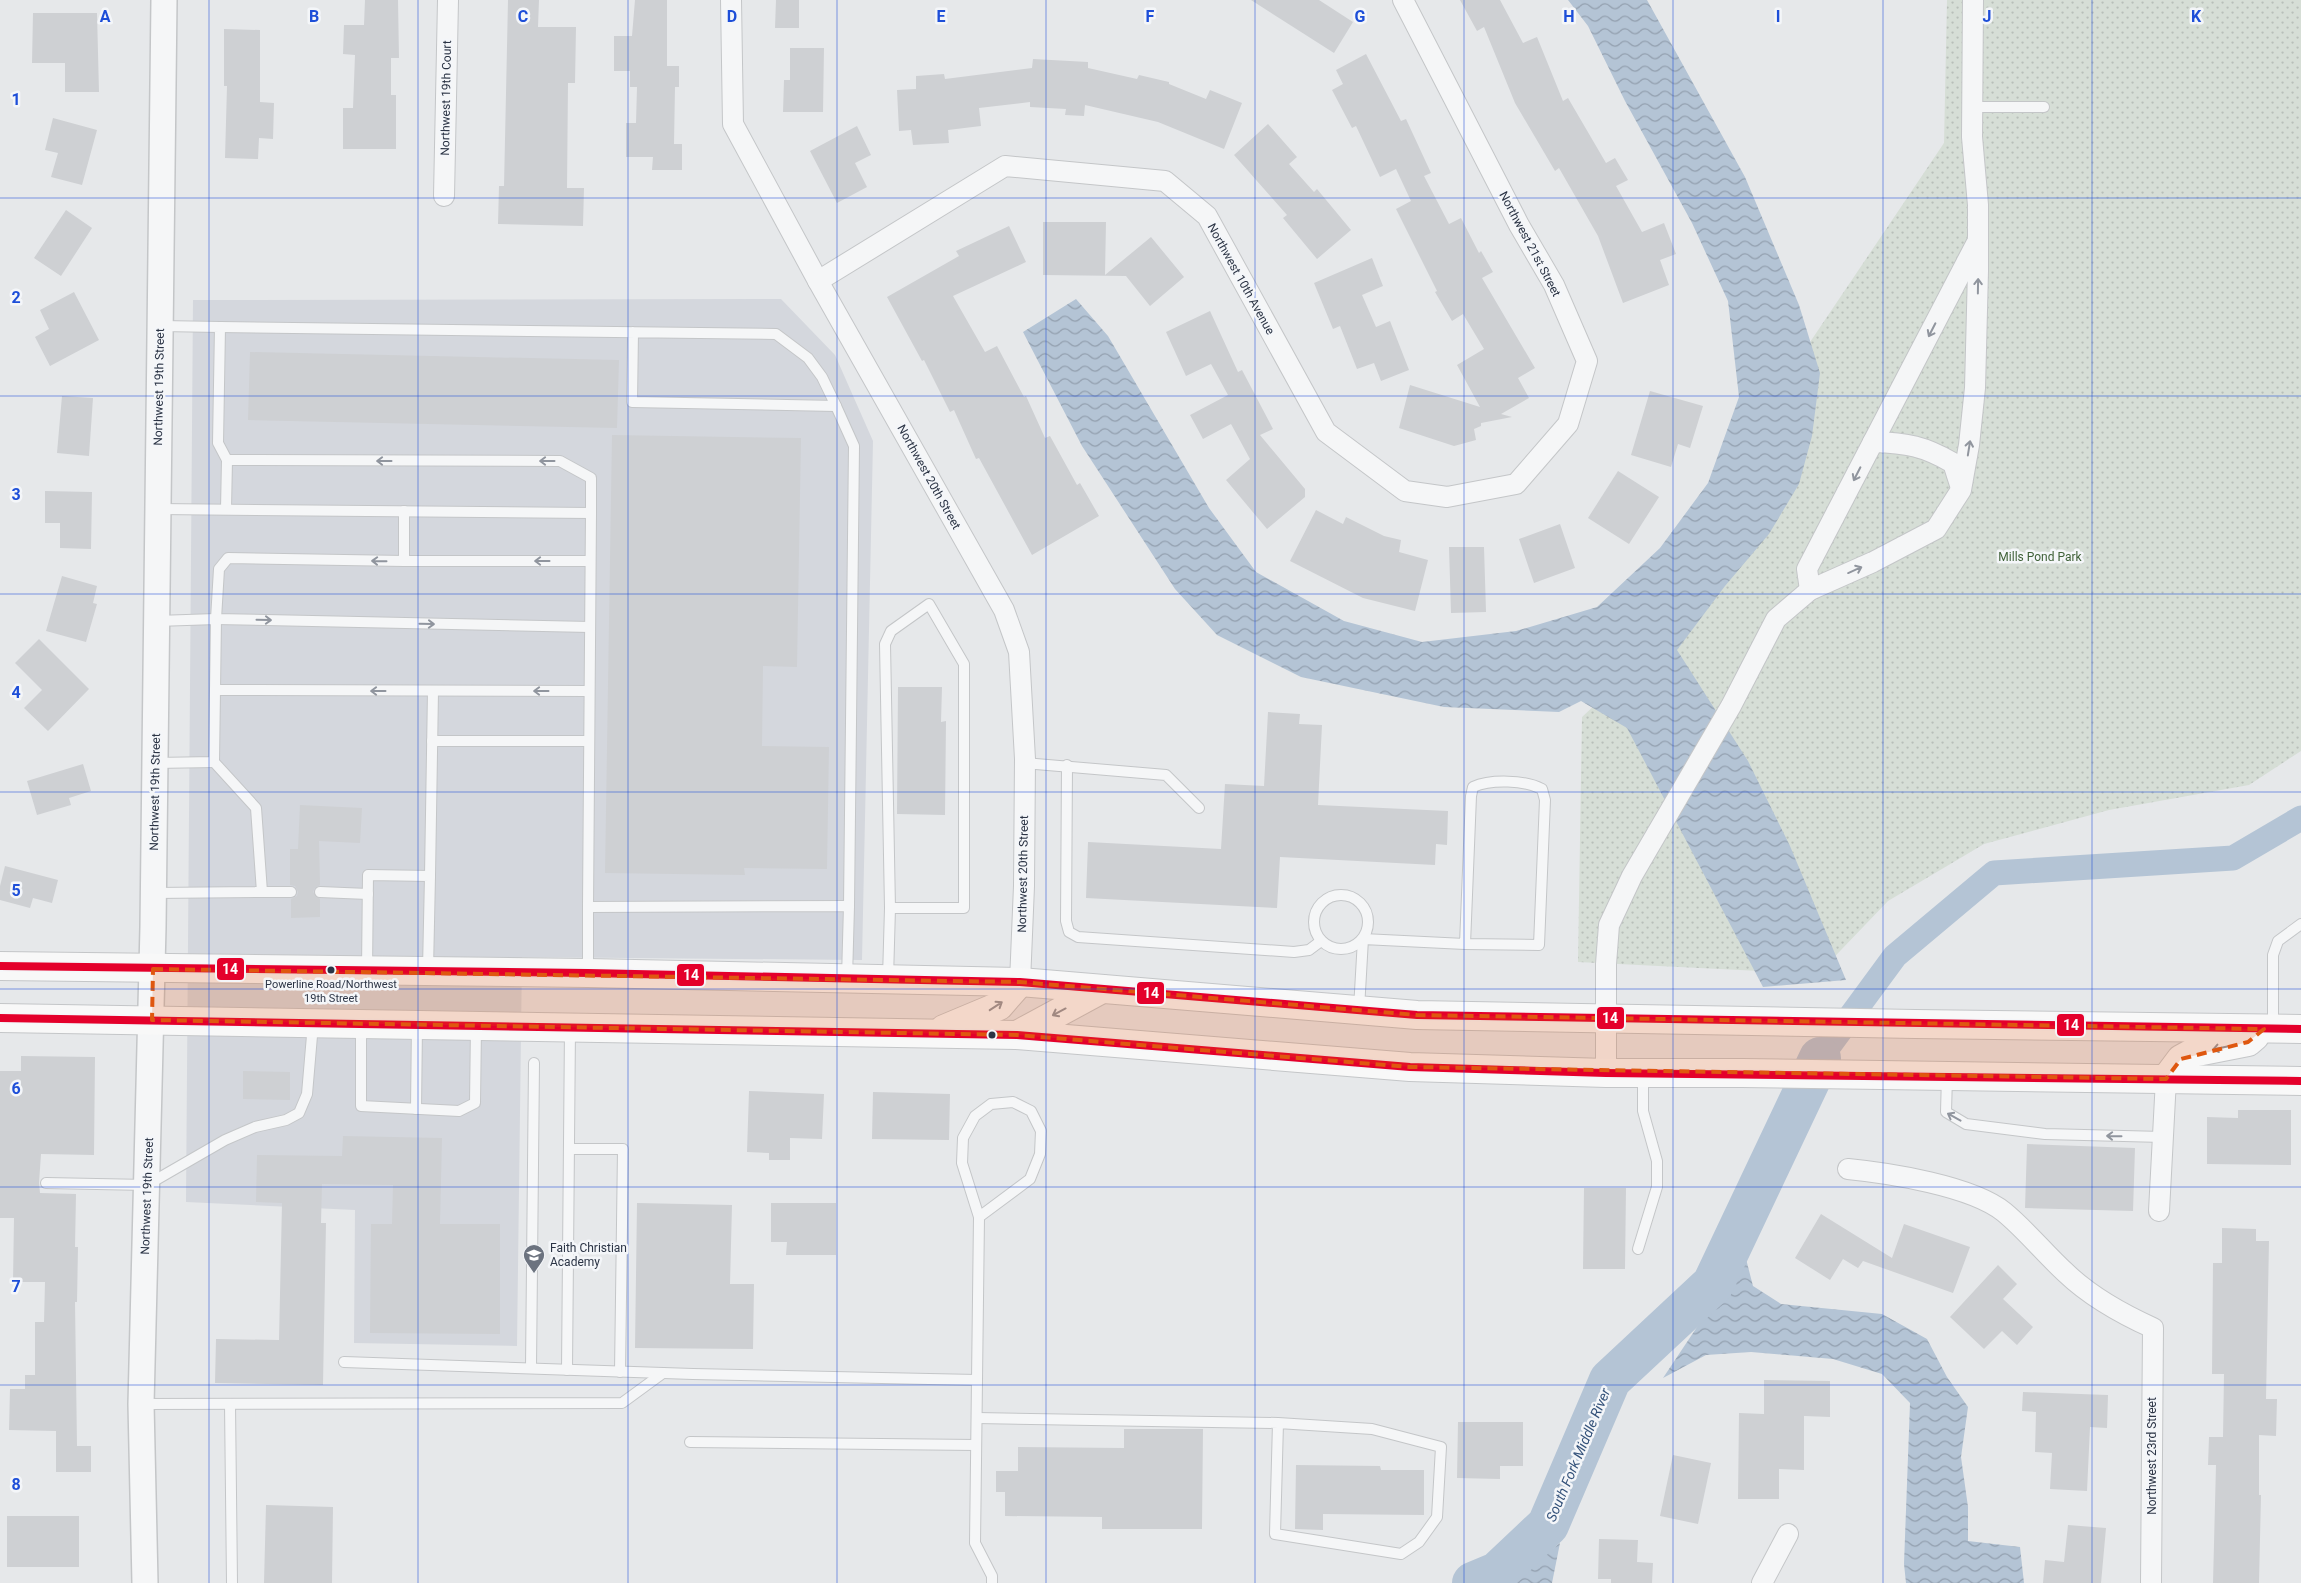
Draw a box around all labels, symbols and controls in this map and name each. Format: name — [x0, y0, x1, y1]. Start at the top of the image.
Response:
text: A — [100, 7, 111, 26]
text: B — [309, 7, 319, 26]
text: C — [518, 7, 528, 26]
text: D — [727, 7, 737, 26]
text: E — [937, 7, 946, 26]
text: F — [1146, 7, 1155, 26]
text: G — [1355, 7, 1366, 26]
text: H — [1563, 7, 1575, 26]
text: I — [1776, 7, 1780, 26]
text: J — [1983, 7, 1991, 26]
text: K — [2191, 7, 2202, 26]
street label: Northwest 19th Court — [438, 40, 454, 156]
text: 1 — [11, 90, 21, 109]
street label: Northwest 21st Street — [1496, 189, 1564, 299]
street label: Northwest 10th Avenue — [1205, 221, 1277, 337]
one-way arrow — [1973, 278, 1983, 294]
text: 2 — [11, 288, 21, 307]
one-way arrow — [1927, 322, 1937, 337]
street label: Northwest 19th Street — [151, 328, 167, 446]
street label: Northwest 20th Street — [894, 422, 964, 532]
one-way arrow — [1964, 440, 1974, 456]
one-way arrow — [377, 456, 393, 466]
one-way arrow — [539, 456, 556, 466]
one-way arrow — [1852, 466, 1861, 481]
text: 3 — [11, 485, 21, 504]
park label: Mills Pond Park — [1998, 550, 2083, 564]
one-way arrow — [371, 556, 388, 566]
one-way arrow — [534, 556, 550, 566]
one-way arrow — [1847, 564, 1862, 574]
one-way arrow — [256, 615, 272, 625]
one-way arrow — [418, 619, 435, 629]
text: 4 — [11, 683, 21, 702]
one-way arrow — [370, 686, 386, 695]
one-way arrow — [533, 686, 549, 696]
street label: Northwest 19th Street — [147, 733, 163, 851]
street label: Northwest 20th Street — [1015, 815, 1031, 933]
text: 5 — [11, 881, 21, 900]
line badge: 14 — [216, 957, 245, 981]
text: 14 — [222, 961, 238, 977]
line badge: 14 — [676, 963, 705, 987]
marker: Powerline Road/Northwest 19th Street — [326, 965, 336, 975]
text: 14 — [683, 967, 699, 983]
place label: Powerline Road/Northwest 19th Street — [265, 978, 397, 1005]
line badge: 14 — [1136, 981, 1165, 1005]
text: 14 — [1143, 985, 1159, 1001]
one-way arrow — [989, 1000, 1003, 1010]
line badge: 14 — [1596, 1006, 1625, 1030]
one-way arrow — [1052, 1007, 1067, 1017]
text: 14 — [1602, 1010, 1618, 1026]
line badge: 14 — [2056, 1013, 2085, 1037]
text: 14 — [2063, 1017, 2079, 1033]
unlabelled marker — [987, 1030, 997, 1040]
one-way arrow — [2213, 1043, 2229, 1053]
text: 6 — [11, 1079, 21, 1098]
one-way arrow — [1947, 1112, 1962, 1121]
one-way arrow — [2106, 1131, 2122, 1141]
street label: Northwest 19th Street — [138, 1137, 156, 1255]
place label: Faith Christian Academy — [550, 1241, 627, 1269]
school or university icon: Faith Christian Academy — [522, 1243, 546, 1274]
text: 7 — [11, 1277, 21, 1296]
water label: South Fork Middle River — [1543, 1386, 1613, 1524]
street label: Northwest 23rd Street — [2145, 1397, 2159, 1515]
text: 8 — [11, 1475, 21, 1494]

